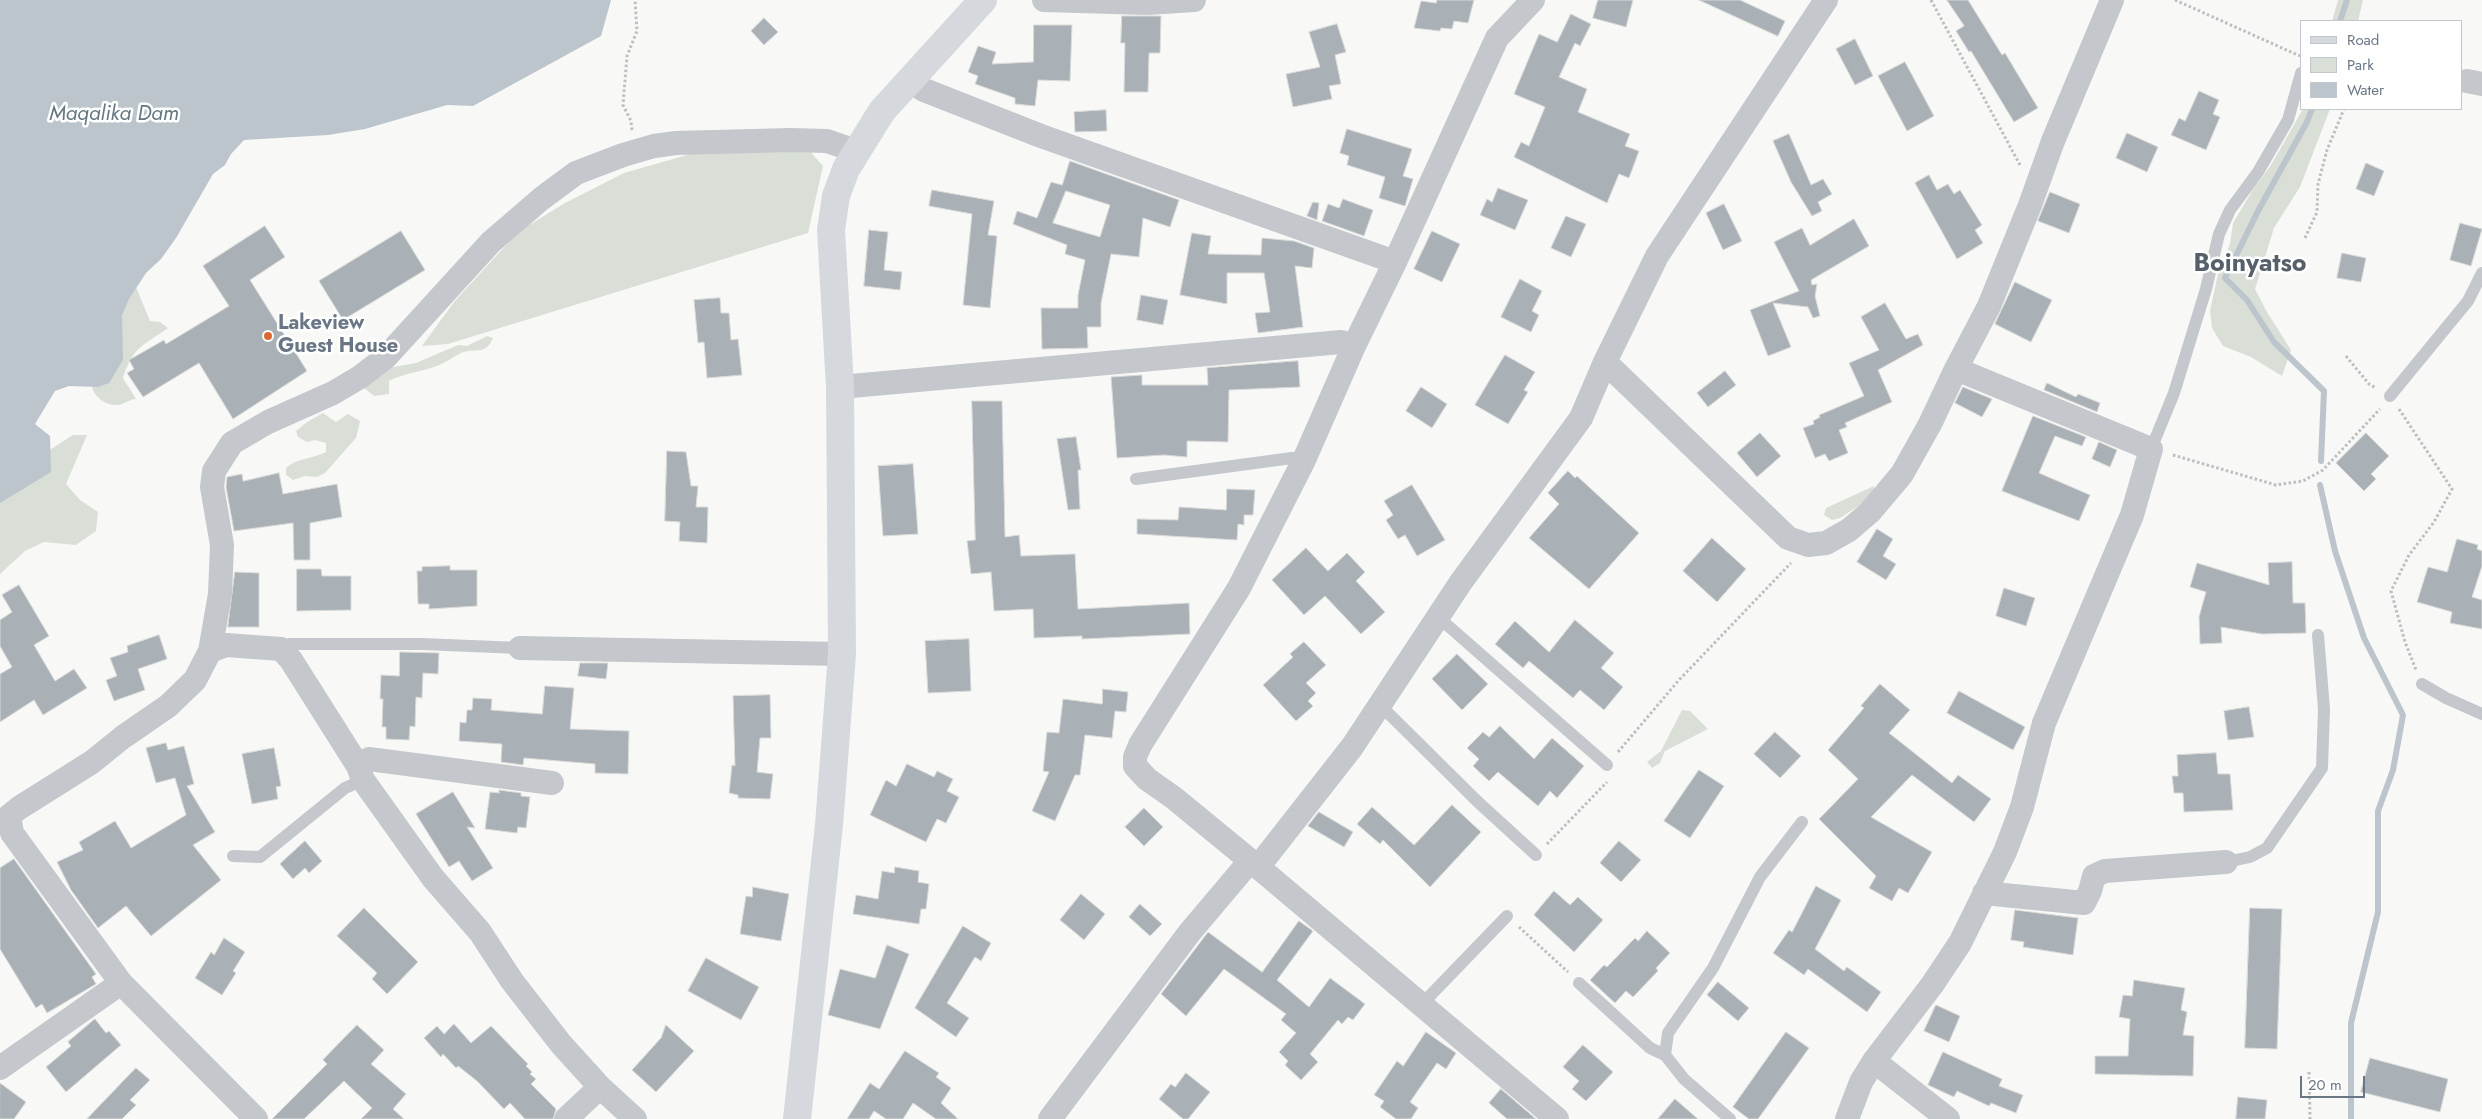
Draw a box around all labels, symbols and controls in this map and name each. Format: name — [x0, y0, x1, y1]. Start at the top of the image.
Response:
legend — [2300, 20, 2462, 110]
text: Road — [2347, 29, 2379, 51]
text: Park — [2347, 54, 2374, 76]
text: Water — [2347, 79, 2384, 101]
water label: Maqalika Dam — [49, 102, 179, 128]
district label: Boinyatso — [2193, 250, 2307, 280]
place label: Lakeview Guest House — [278, 312, 398, 359]
marker: Lakeview Guest House — [262, 330, 274, 342]
scale bar — [2302, 1066, 2367, 1098]
text: 20 m — [2308, 1074, 2342, 1096]

